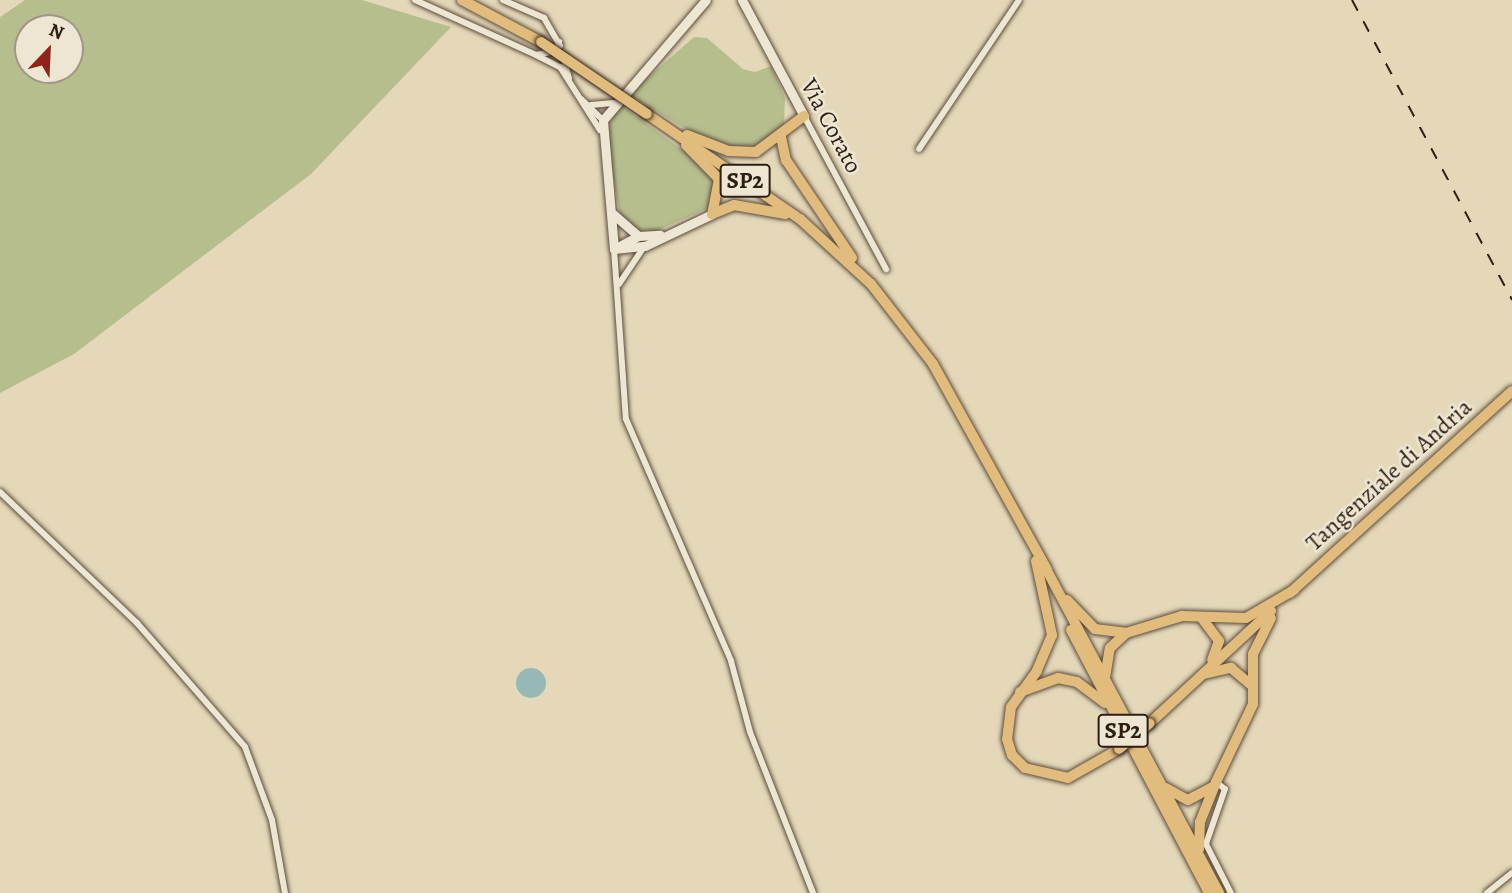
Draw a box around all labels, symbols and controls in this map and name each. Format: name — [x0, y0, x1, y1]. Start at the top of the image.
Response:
north arrow — [14, 14, 84, 84]
text: N — [45, 17, 68, 46]
street label: Via Corato — [794, 74, 868, 178]
road number: SP2 — [719, 162, 771, 200]
street label: Tangenziale di Andria — [1300, 393, 1478, 557]
road number: SP2 — [1097, 712, 1149, 750]

